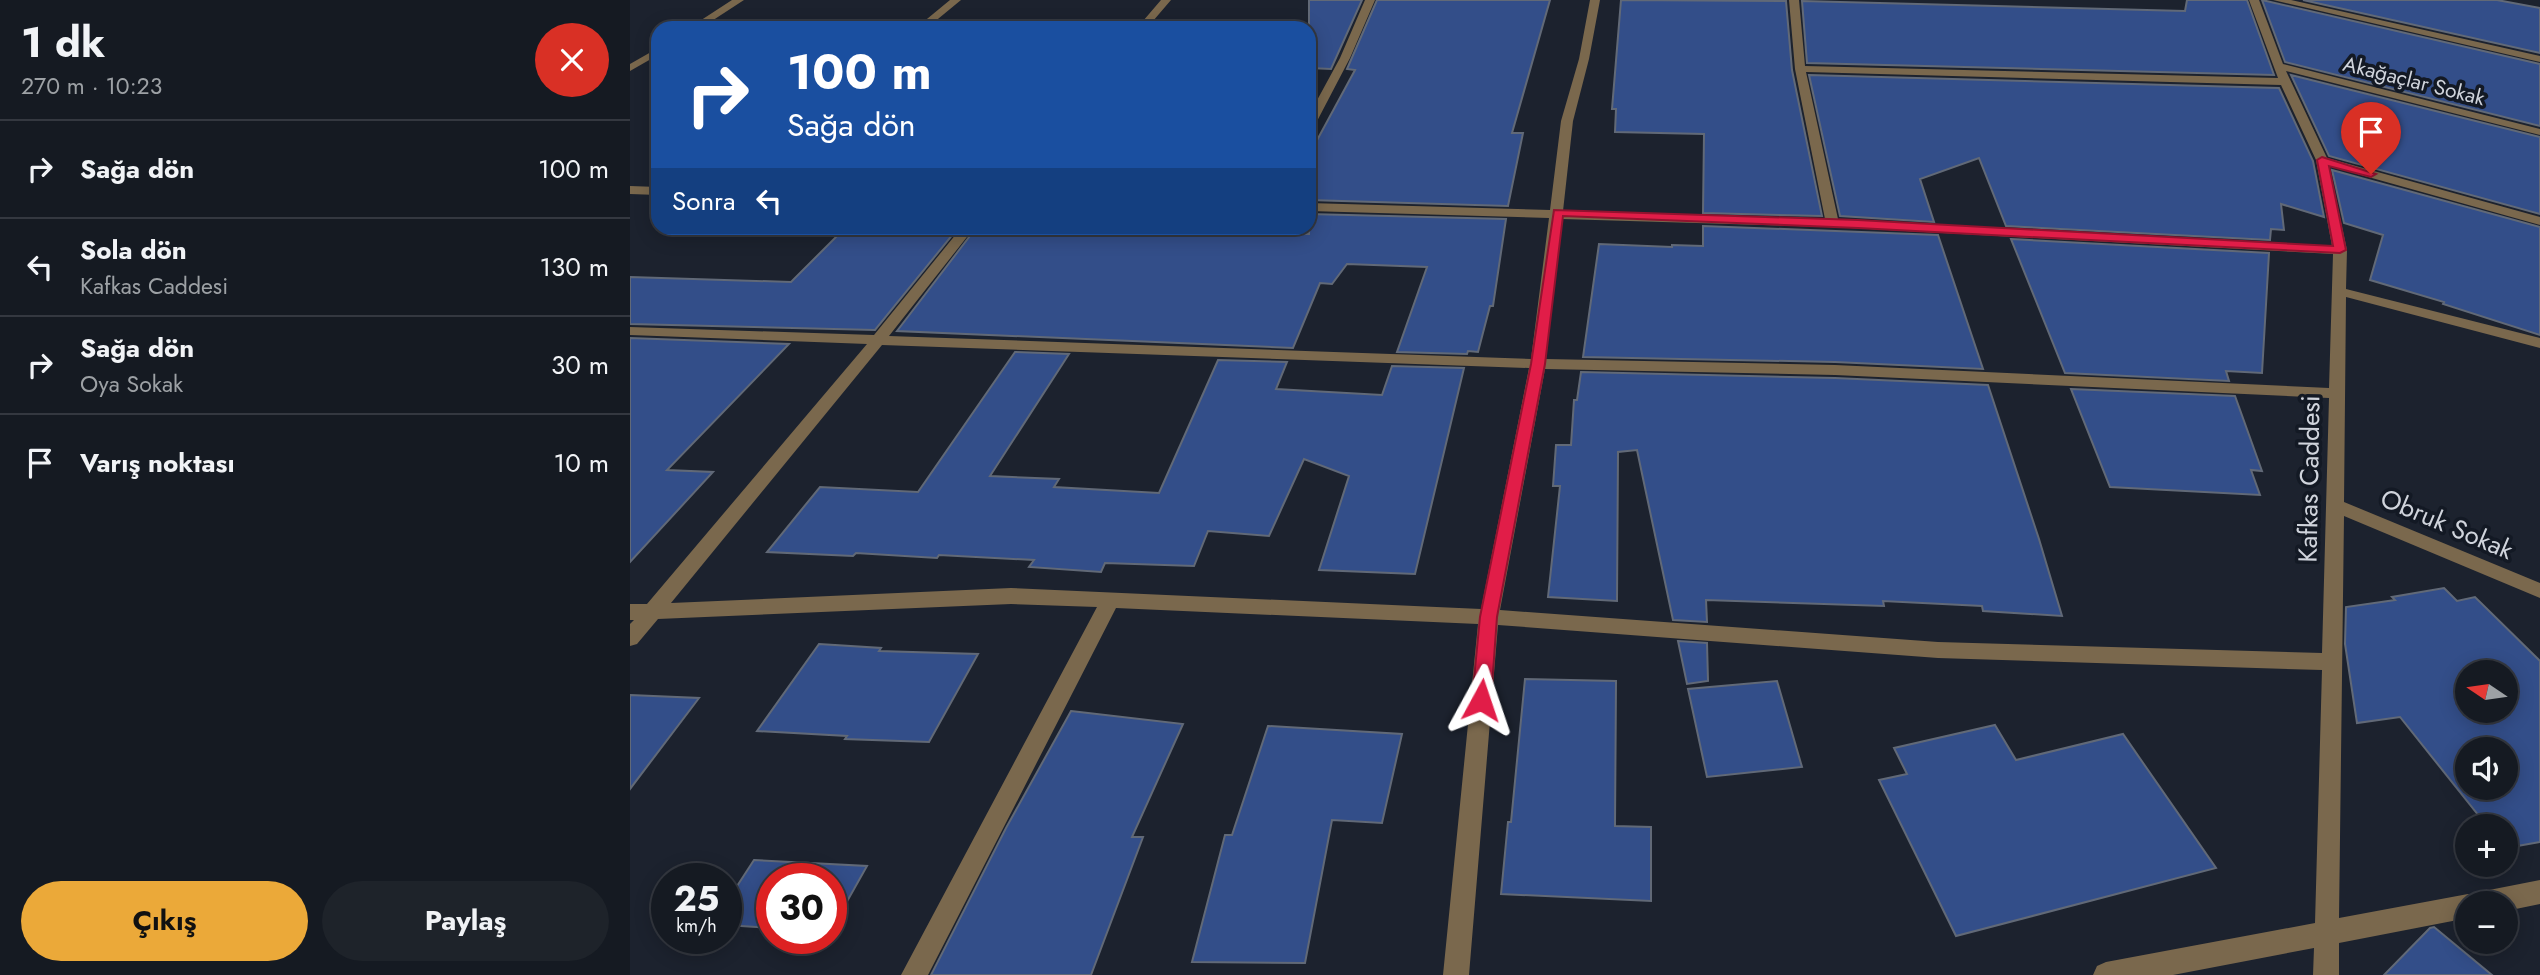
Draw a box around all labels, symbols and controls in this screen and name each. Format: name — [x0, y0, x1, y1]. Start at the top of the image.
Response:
text: 1 dk — [21, 12, 105, 73]
button: close — [535, 23, 609, 97]
text: 100 m — [787, 37, 932, 107]
icon: right — [672, 49, 763, 140]
street label: Akağaçlar Sokak — [2340, 49, 2489, 113]
text: 270 m · 10:23 — [21, 69, 162, 103]
text: Sağa dön — [787, 102, 916, 148]
pin — [2341, 102, 2401, 174]
icon: arrive — [2352, 113, 2390, 151]
icon: right — [21, 150, 59, 188]
text: Sağa dön — [80, 150, 194, 188]
text: 100 m — [538, 150, 609, 188]
text: Sonra — [672, 182, 736, 220]
icon: left — [750, 182, 788, 220]
text: Sola dön — [80, 231, 187, 269]
icon: left — [21, 248, 59, 286]
text: 130 m — [539, 248, 609, 286]
text: Kafkas Caddesi — [80, 269, 228, 303]
text: Sağa dön — [80, 329, 194, 367]
icon: right — [21, 346, 59, 384]
text: 30 m — [551, 346, 609, 384]
text: Oya Sokak — [80, 367, 183, 401]
street label: Kafkas Caddesi — [2289, 395, 2329, 563]
icon: arrive — [21, 444, 59, 482]
text: Varış noktası — [80, 444, 235, 482]
text: 10 m — [554, 444, 609, 482]
street label: Obruk Sokak — [2375, 479, 2520, 569]
north arrow — [2455, 660, 2518, 723]
map controls — [2455, 660, 2518, 954]
position arrow — [1444, 663, 1518, 737]
button: sound — [2455, 737, 2518, 800]
button: + — [2455, 814, 2518, 877]
speed limit sign: 30 — [756, 863, 847, 954]
text: 25 — [674, 874, 719, 924]
button: Çıkış — [21, 881, 308, 961]
button: Paylaş — [322, 881, 609, 961]
button: − — [2455, 891, 2518, 954]
text: km/h — [676, 913, 717, 939]

